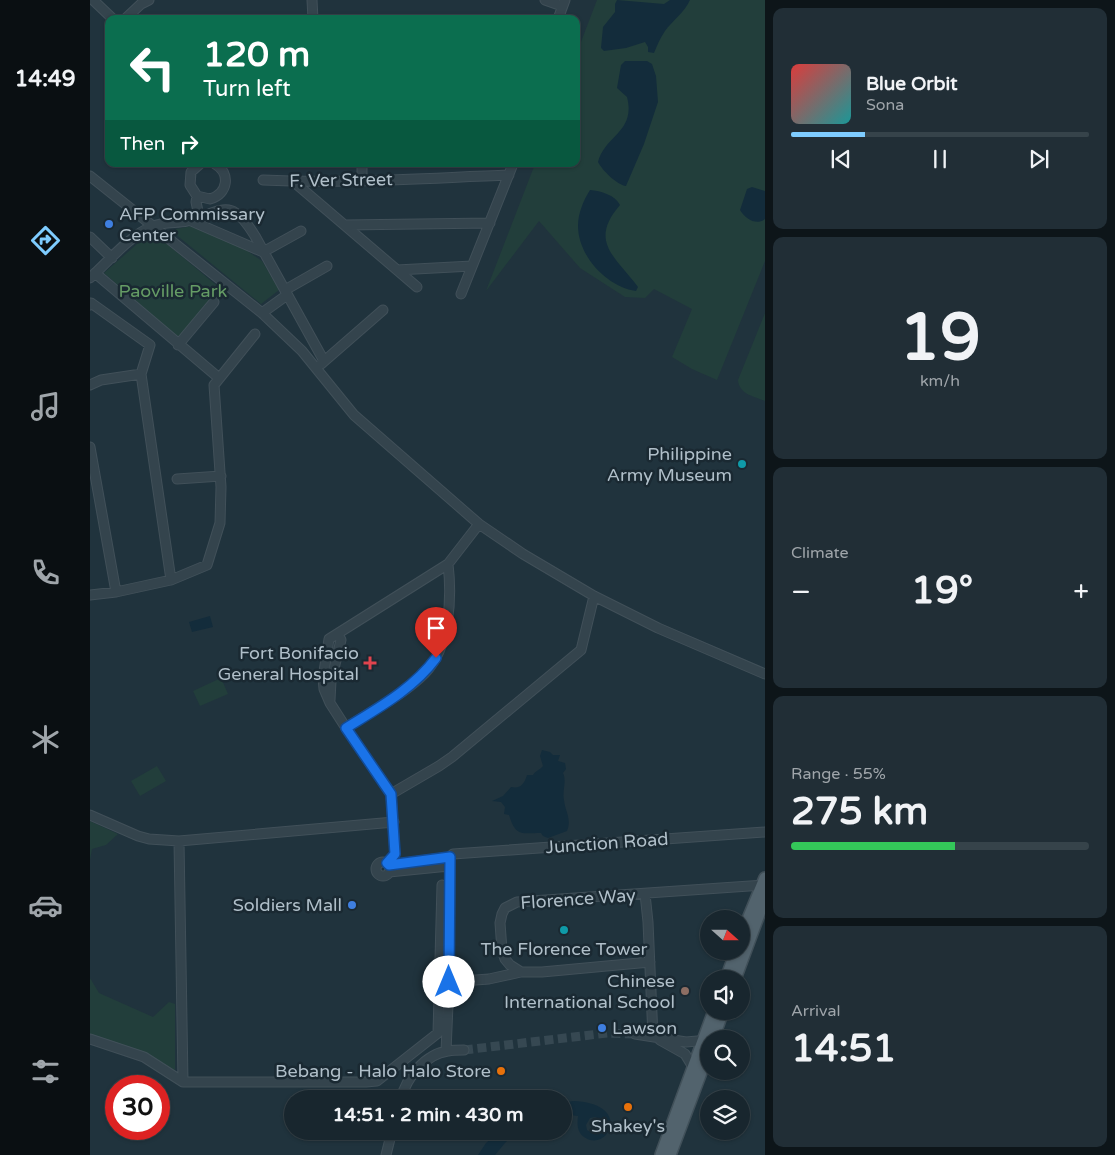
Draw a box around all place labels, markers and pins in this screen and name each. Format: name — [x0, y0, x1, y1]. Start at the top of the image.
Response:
place label: AFP Commissary Center — [119, 203, 265, 246]
marker: AFP Commissary Center — [103, 218, 115, 230]
place label: Philippine Army Museum — [607, 443, 732, 486]
marker: Philippine Army Museum — [736, 458, 748, 470]
pin — [415, 607, 457, 658]
place label: Fort Bonifacio General Hospital — [218, 642, 359, 685]
marker: Fort Bonifacio General Hospital — [363, 656, 377, 670]
place label: Soldiers Mall — [233, 894, 342, 916]
marker: Soldiers Mall — [346, 899, 358, 911]
marker: The Florence Tower — [558, 924, 570, 936]
place label: The Florence Tower — [481, 938, 648, 960]
place label: Chinese International School — [504, 970, 675, 1013]
marker: Chinese International School — [679, 985, 691, 997]
place label: Lawson — [612, 1017, 677, 1039]
marker: Lawson — [596, 1022, 608, 1034]
place label: Bebang - Halo Halo Store — [275, 1060, 491, 1082]
marker: Bebang - Halo Halo Store — [495, 1065, 507, 1077]
marker: Shakey's — [622, 1101, 634, 1113]
place label: Shakey's — [591, 1115, 665, 1137]

